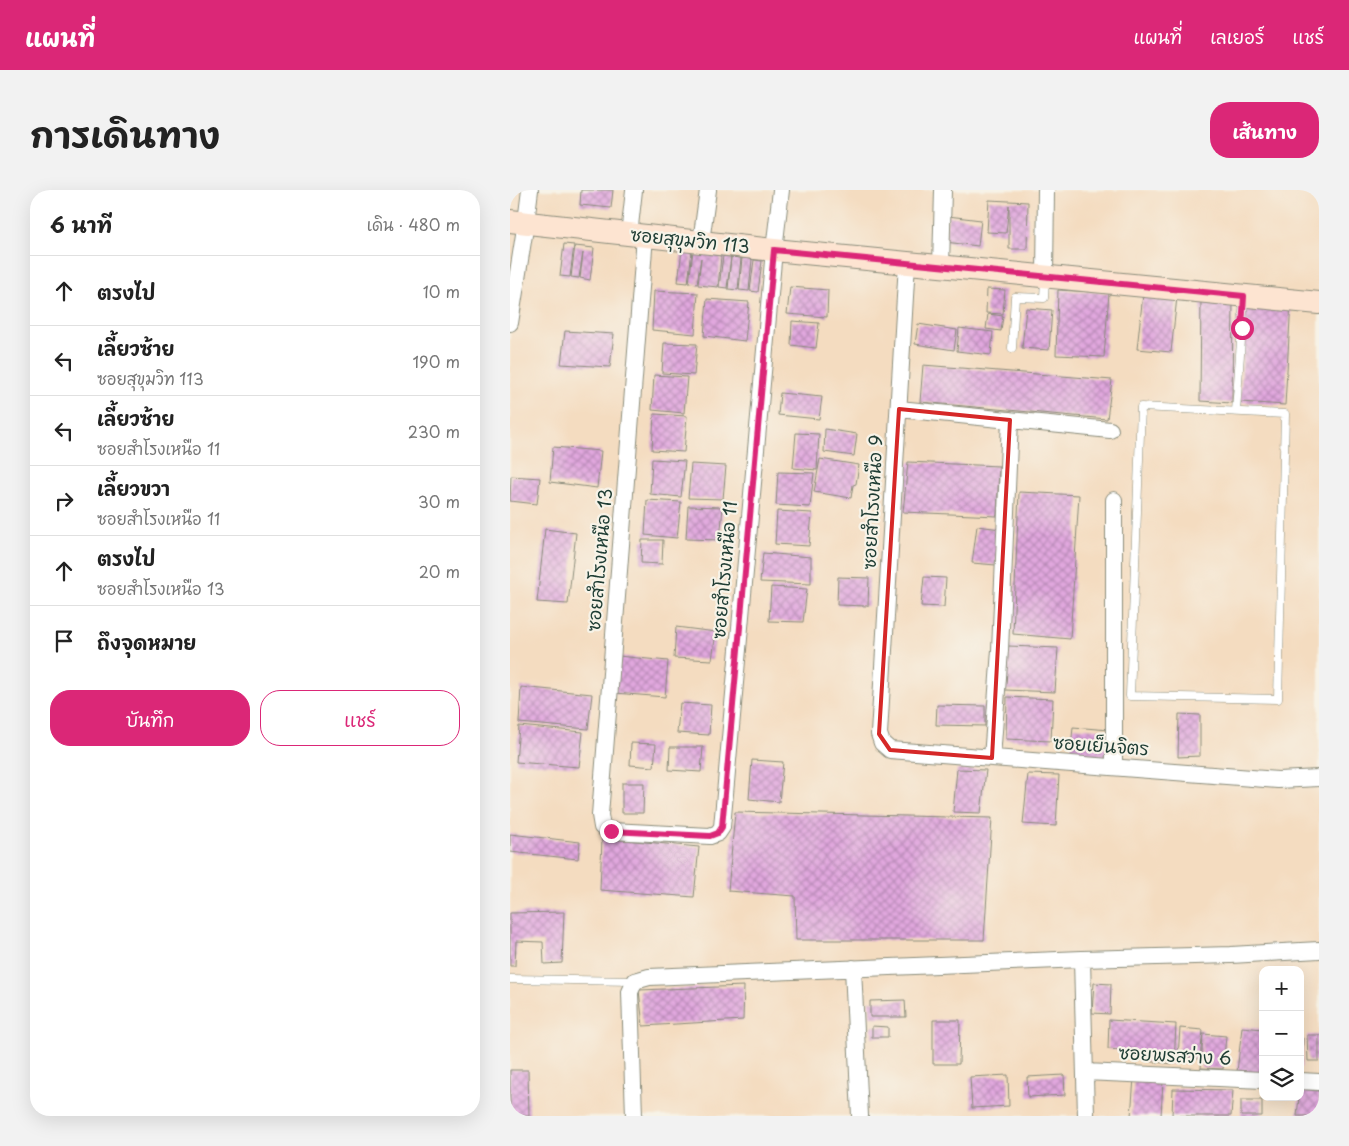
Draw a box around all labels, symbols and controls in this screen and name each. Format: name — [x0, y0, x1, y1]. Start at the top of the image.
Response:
text: แผนที่ — [25, 19, 95, 55]
text: แผนที่ — [1134, 23, 1182, 50]
text: เลเยอร์ — [1210, 23, 1264, 50]
text: แชร์ — [1292, 23, 1324, 50]
button: เส้นทาง — [1210, 102, 1319, 158]
text: การเดินทาง — [30, 107, 220, 160]
text: 6 นาที — [50, 208, 112, 240]
text: เดิน · 480 m — [367, 212, 460, 236]
street label: ซอยสุขุมวิท 113 — [629, 220, 751, 261]
icon: ahead — [50, 277, 78, 305]
text: ตรงไป — [97, 278, 155, 306]
text: 10 m — [423, 279, 460, 303]
route start — [1231, 317, 1254, 340]
text: เลี้ยวซ้าย — [97, 334, 174, 362]
icon: left — [50, 347, 78, 375]
text: 190 m — [412, 349, 460, 373]
text: ซอยสุขุมวิท 113 — [97, 366, 204, 390]
text: เลี้ยวซ้าย — [97, 404, 174, 432]
icon: left — [50, 417, 78, 445]
text: 230 m — [408, 419, 460, 443]
street label: ซอยสำโรงเหนือ 9 — [854, 434, 889, 570]
text: ซอยสำโรงเหนือ 11 — [97, 436, 220, 460]
text: เลี้ยวขวา — [97, 474, 170, 502]
icon: right — [50, 487, 78, 515]
street label: ซอยสำโรงเหนือ 13 — [579, 487, 618, 633]
text: 30 m — [418, 489, 460, 513]
street label: ซอยสำโรงเหนือ 11 — [704, 500, 743, 640]
text: ซอยสำโรงเหนือ 11 — [97, 506, 220, 530]
text: ตรงไป — [97, 544, 155, 572]
icon: ahead — [50, 557, 78, 585]
text: 20 m — [419, 559, 460, 583]
text: ซอยสำโรงเหนือ 13 — [97, 576, 225, 600]
icon: arrive — [50, 627, 78, 655]
text: ถึงจุดหมาย — [97, 628, 196, 656]
button: บันทึก — [50, 690, 250, 746]
button: แชร์ — [260, 690, 460, 746]
street label: ซอยเย็นจิตร — [1052, 728, 1150, 761]
route end — [600, 820, 623, 843]
map controls — [1259, 966, 1304, 1101]
button: + — [1259, 966, 1304, 1011]
button: − — [1259, 1011, 1304, 1056]
street label: ซอยพรสว่าง 6 — [1118, 1038, 1232, 1071]
button: layers — [1259, 1056, 1304, 1101]

